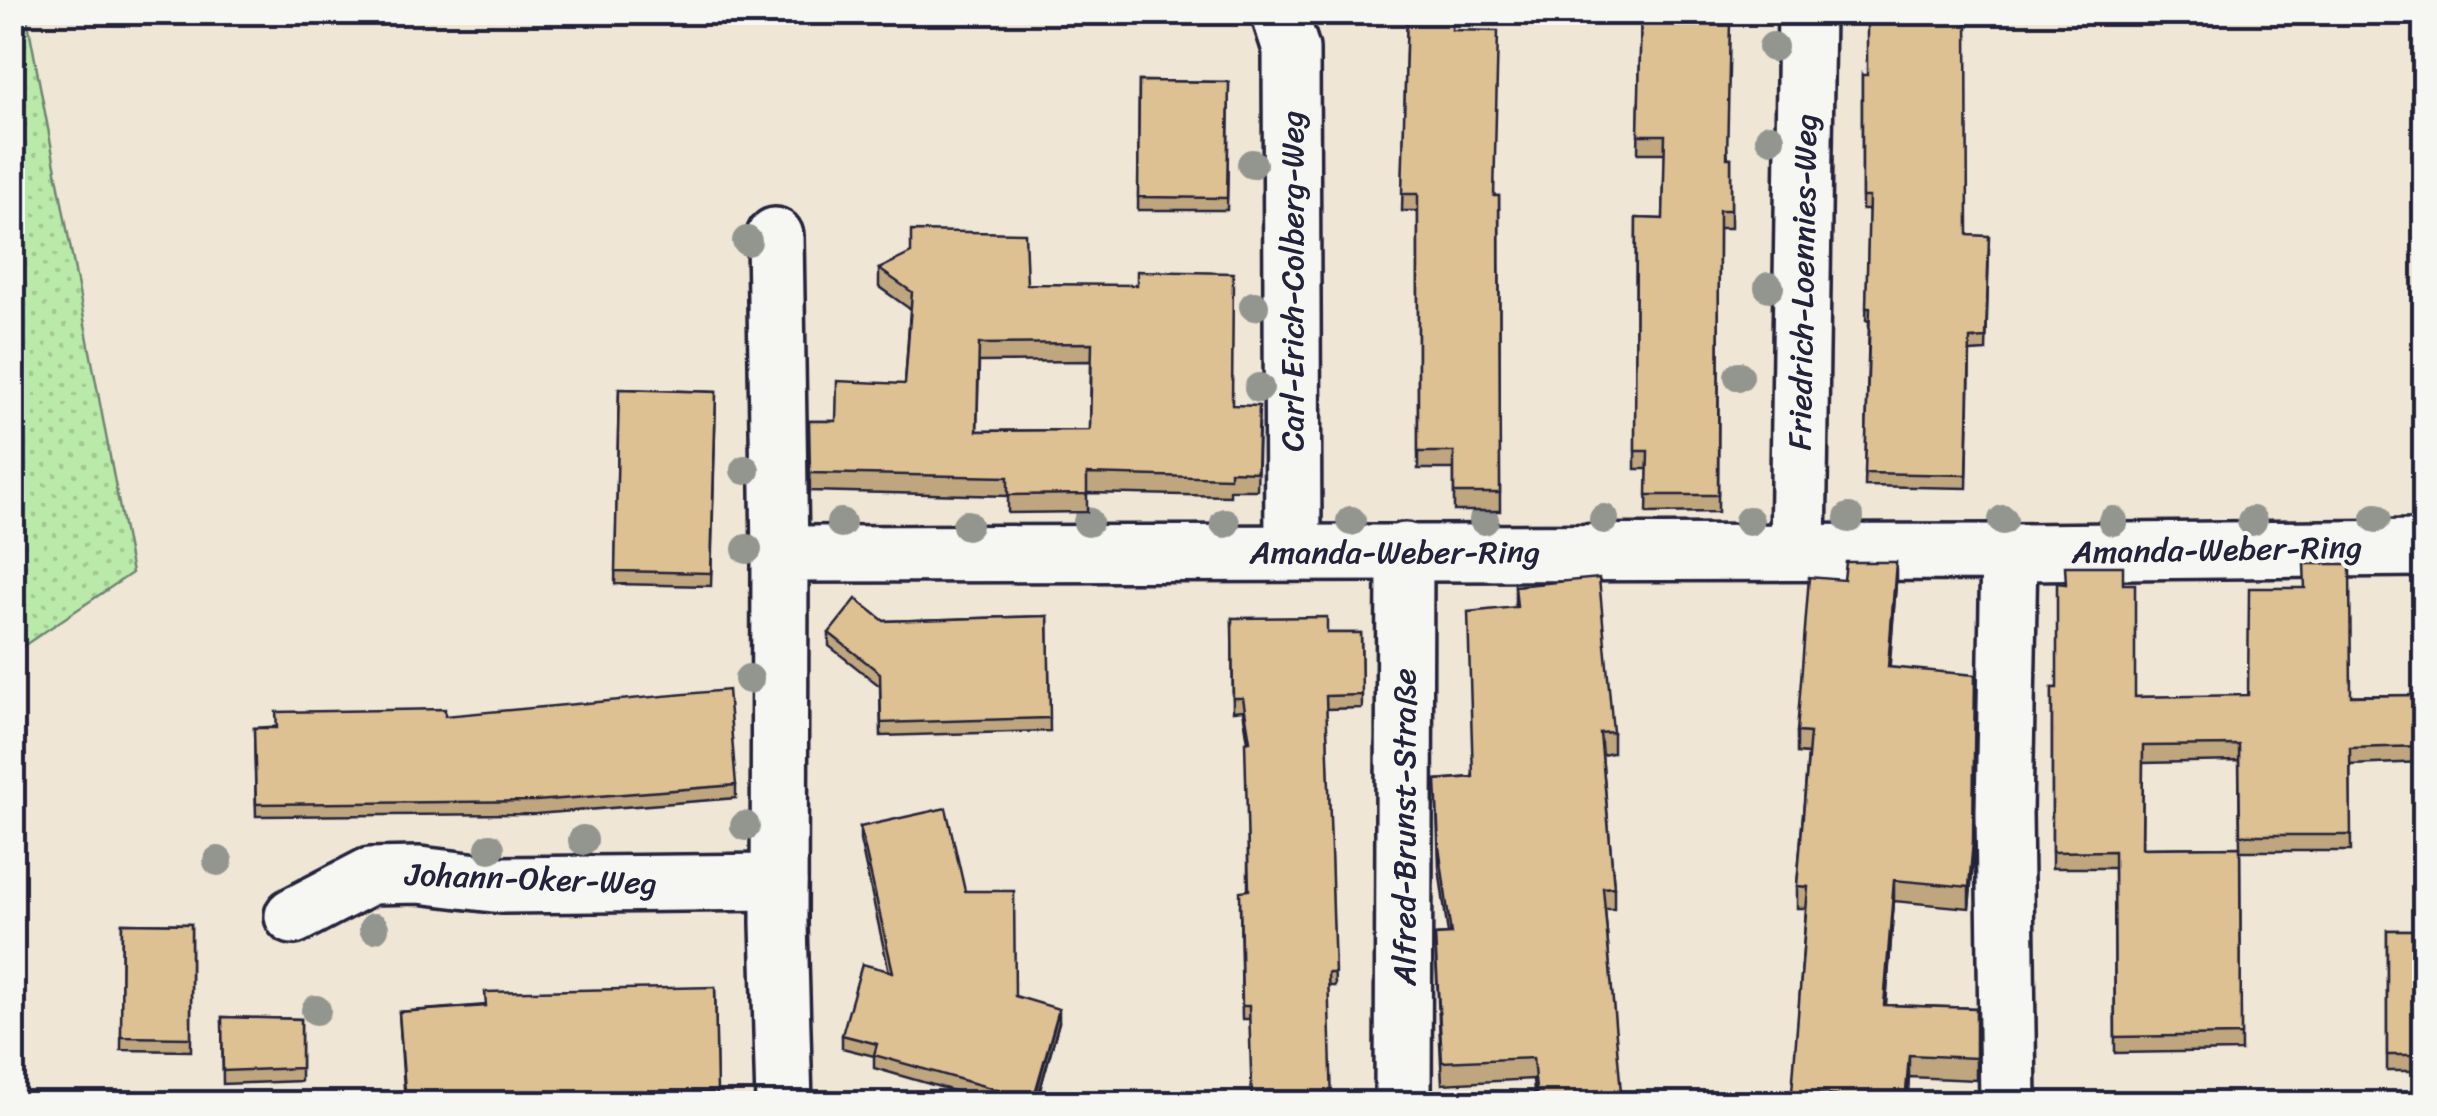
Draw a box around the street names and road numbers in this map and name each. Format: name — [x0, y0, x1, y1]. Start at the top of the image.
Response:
street label: Carl-Erich-Colberg-Weg — [1264, 111, 1321, 451]
street label: Friedrich-Loennies-Weg — [1772, 113, 1834, 451]
street label: Amanda-Weber-Ring — [2070, 519, 2363, 581]
street label: Amanda-Weber-Ring — [1249, 524, 1540, 581]
street label: Alfred-Brunst-Straße — [1376, 668, 1433, 987]
street label: Johann-Oker-Weg — [403, 846, 658, 912]

